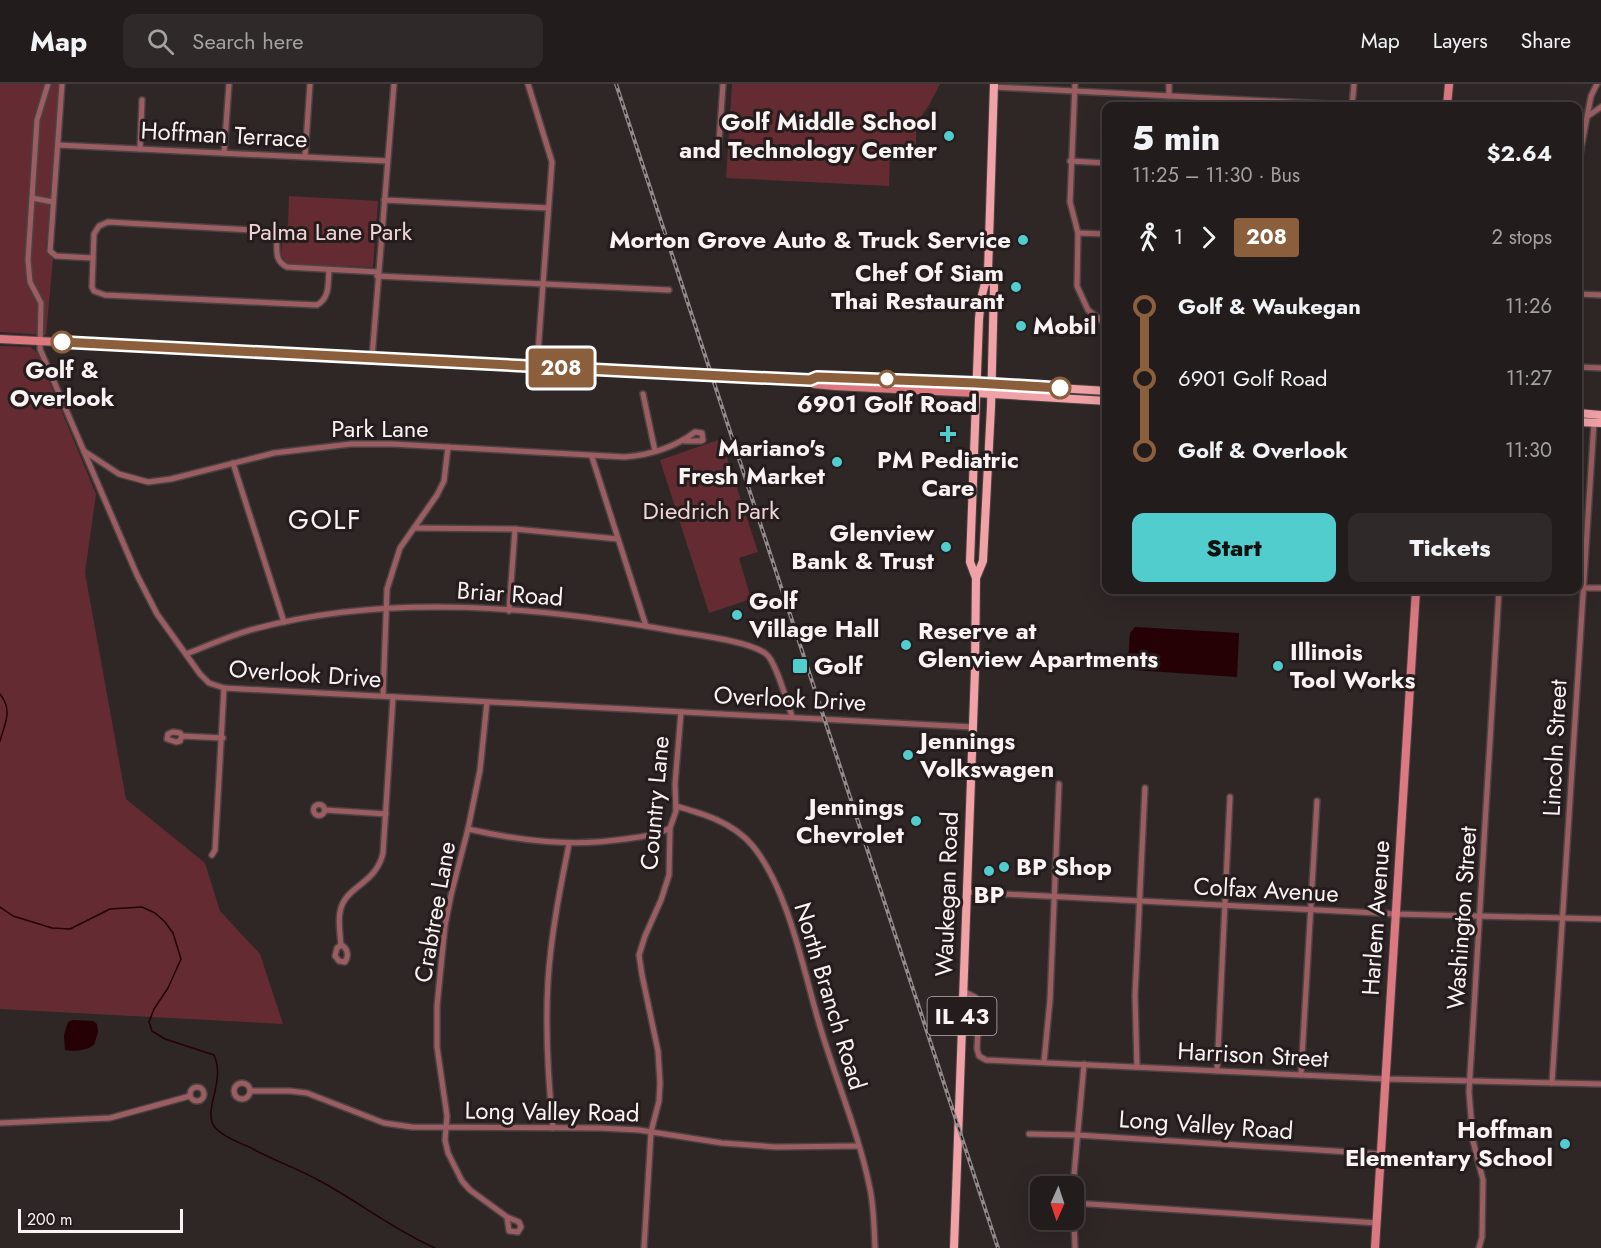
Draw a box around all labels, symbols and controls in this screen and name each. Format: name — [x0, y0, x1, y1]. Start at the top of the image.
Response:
search box — [123, 14, 543, 68]
text: Map — [30, 21, 87, 62]
icon: search — [144, 25, 177, 58]
text: Search here — [192, 25, 304, 57]
text: Map — [1361, 26, 1400, 56]
text: Layers — [1433, 26, 1488, 56]
text: Share — [1521, 26, 1571, 56]
place label: Golf Middle School and Technology Center — [679, 104, 937, 167]
street label: Hoffman Terrace — [140, 113, 308, 156]
text: 5 min — [1132, 115, 1220, 162]
marker: Golf Middle School and Technology Center — [942, 129, 956, 143]
text: $2.64 — [1487, 137, 1552, 169]
text: 11:25 – 11:30 · Bus — [1132, 161, 1300, 190]
park label: Palma Lane Park — [248, 214, 413, 249]
icon: walk — [1132, 221, 1165, 254]
icon: forward — [1192, 221, 1225, 254]
place label: Morton Grove Auto & Truck Service — [609, 222, 1011, 257]
text: 208 — [1246, 222, 1287, 252]
text: 1 — [1174, 223, 1183, 252]
text: 2 stops — [1491, 223, 1552, 252]
marker: Morton Grove Auto & Truck Service — [1016, 233, 1030, 247]
place label: Chef Of Siam Thai Restaurant — [831, 255, 1004, 318]
marker: Chef Of Siam Thai Restaurant — [1009, 280, 1023, 294]
text: Golf & Waukegan — [1178, 290, 1361, 322]
text: 11:26 — [1505, 292, 1552, 321]
place label: Mobil — [1033, 308, 1096, 343]
marker: Mobil — [1014, 319, 1028, 333]
marker: Golf & Overlook — [51, 331, 73, 353]
line badge: 208 — [526, 348, 596, 388]
place label: Golf & Overlook — [10, 352, 114, 415]
text: 208 — [541, 353, 581, 383]
text: 6901 Golf Road — [1178, 362, 1328, 394]
text: 11:27 — [1506, 364, 1552, 393]
marker: 6901 Golf Road — [878, 370, 896, 388]
unlabelled marker — [1049, 377, 1071, 399]
place label: 6901 Golf Road — [797, 386, 977, 421]
street label: Park Lane — [331, 411, 429, 446]
marker: PM Pediatric Care — [939, 425, 957, 443]
place label: Mariano's Fresh Market — [678, 430, 825, 493]
text: Golf & Overlook — [1178, 434, 1348, 466]
text: 11:30 — [1505, 436, 1552, 465]
place label: PM Pediatric Care — [877, 442, 1019, 505]
marker: Mariano's Fresh Market — [830, 455, 844, 469]
park label: Diedrich Park — [642, 493, 780, 528]
district label: GOLF — [288, 500, 362, 539]
button: Start — [1132, 513, 1336, 582]
button: Tickets — [1348, 513, 1552, 582]
place label: Glenview Bank & Trust — [791, 515, 935, 578]
marker: Glenview Bank & Trust — [939, 540, 953, 554]
street label: Briar Road — [456, 572, 564, 615]
place label: Golf Village Hall — [748, 583, 880, 646]
marker: Golf Village Hall — [730, 608, 744, 622]
place label: Reserve at Glenview Apartments — [918, 613, 1158, 676]
place label: Illinois Tool Works — [1290, 634, 1416, 697]
marker: Reserve at Glenview Apartments — [899, 638, 913, 652]
place label: Golf — [814, 648, 864, 683]
street label: Overlook Drive — [228, 651, 383, 696]
marker: Golf — [791, 657, 809, 675]
marker: Illinois Tool Works — [1271, 659, 1285, 673]
street label: Overlook Drive — [713, 677, 867, 720]
street label: Lincoln Street — [1533, 679, 1576, 817]
place label: Jennings Volkswagen — [916, 723, 1054, 786]
street label: Country Lane — [631, 734, 678, 871]
marker: Jennings Volkswagen — [901, 748, 915, 762]
place label: Jennings Chevrolet — [796, 789, 904, 852]
street label: Waukegan Road — [926, 811, 967, 977]
marker: Jennings Chevrolet — [909, 814, 923, 828]
street label: Washington Street — [1438, 825, 1485, 1011]
street label: Crabtree Lane — [405, 839, 464, 985]
street label: Harlem Avenue — [1353, 839, 1398, 997]
place label: BP Shop — [1016, 849, 1112, 884]
marker: BP Shop — [997, 860, 1011, 874]
marker: BP — [982, 864, 996, 878]
street label: Colfax Avenue — [1192, 868, 1340, 911]
place label: BP — [974, 877, 1004, 912]
street label: North Branch Road — [785, 898, 876, 1094]
road number: IL 43 — [928, 997, 996, 1035]
street label: Harrison Street — [1177, 1033, 1330, 1076]
street label: Long Valley Road — [464, 1092, 640, 1131]
street label: Long Valley Road — [1118, 1101, 1295, 1148]
place label: Hoffman Elementary School — [1345, 1112, 1553, 1175]
marker: Hoffman Elementary School — [1558, 1137, 1572, 1151]
north arrow — [1030, 1176, 1084, 1230]
map controls — [1030, 1176, 1084, 1230]
scale bar — [18, 1206, 183, 1234]
text: 200 m — [27, 1208, 73, 1231]

